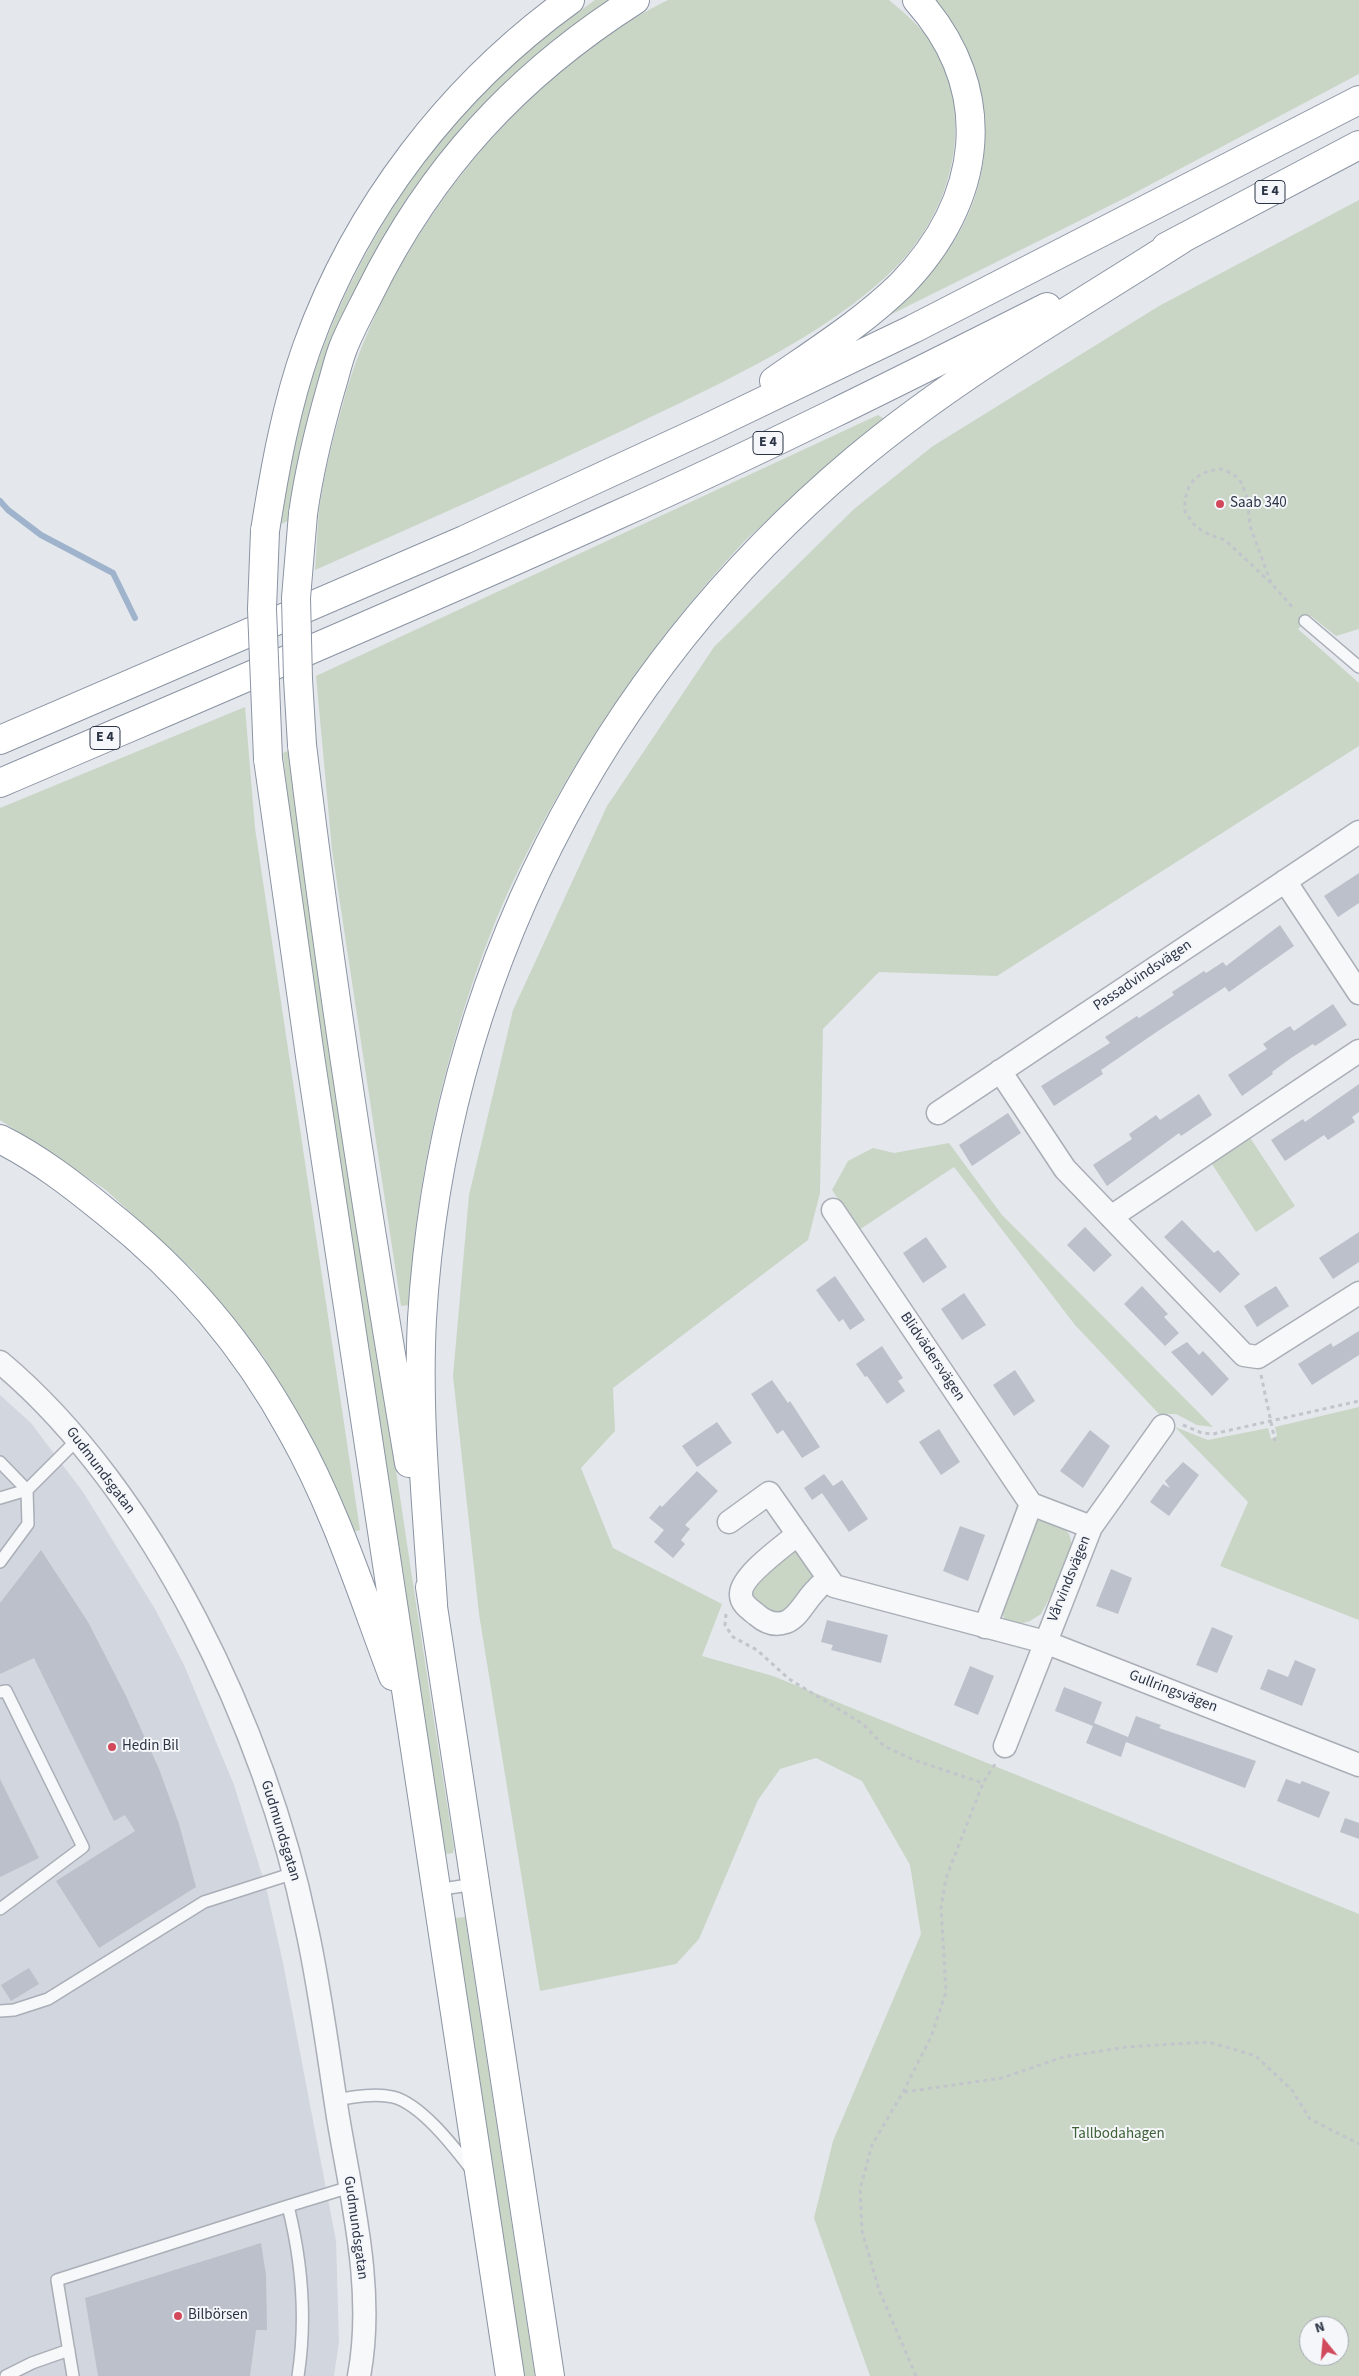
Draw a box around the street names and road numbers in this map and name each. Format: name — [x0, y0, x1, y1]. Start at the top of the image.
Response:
road number: E 4 — [1255, 180, 1285, 203]
road number: E 4 — [753, 432, 783, 454]
road number: E 4 — [90, 726, 120, 750]
street label: Passadvindsvägen — [1090, 936, 1196, 1016]
street label: Blidvädersvägen — [896, 1309, 968, 1405]
street label: Gudmundsgatan — [61, 1424, 139, 1518]
street label: Vårvindsvägen — [1045, 1533, 1095, 1625]
street label: Gullringsvägen — [1126, 1667, 1220, 1717]
street label: Gudmundsgatan — [256, 1778, 304, 1884]
street label: Gudmundsgatan — [339, 2175, 371, 2281]

